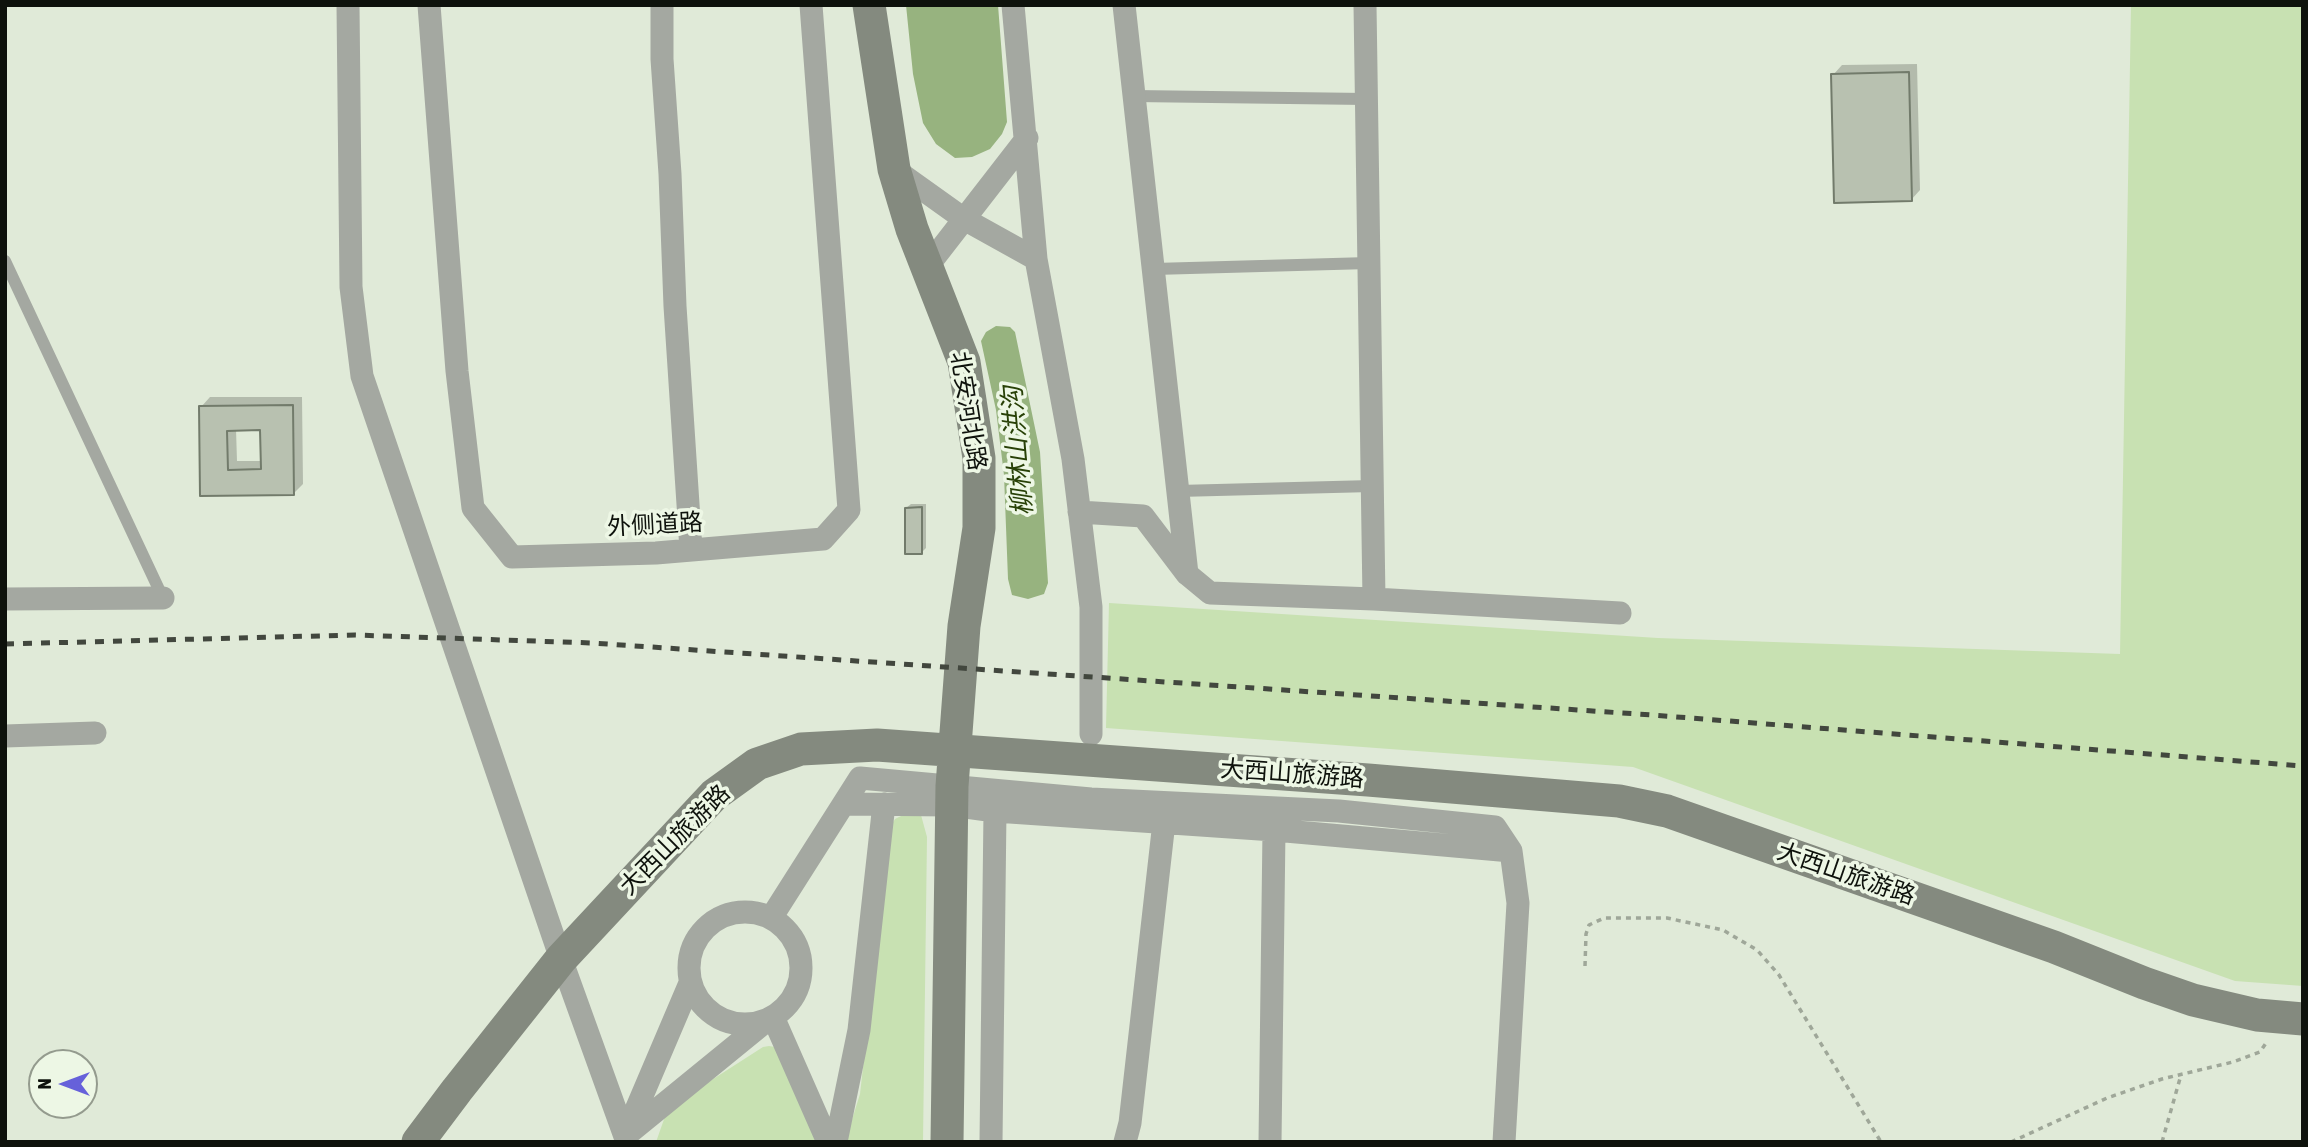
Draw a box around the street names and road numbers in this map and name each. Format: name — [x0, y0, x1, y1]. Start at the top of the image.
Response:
street label: 北安河北路 — [944, 349, 992, 473]
street label: 外侧道路 — [606, 508, 704, 542]
street label: 大西山旅游路 — [1219, 755, 1365, 793]
street label: 大西山旅游路 — [614, 779, 736, 901]
street label: 大西山旅游路 — [1773, 837, 1919, 911]

